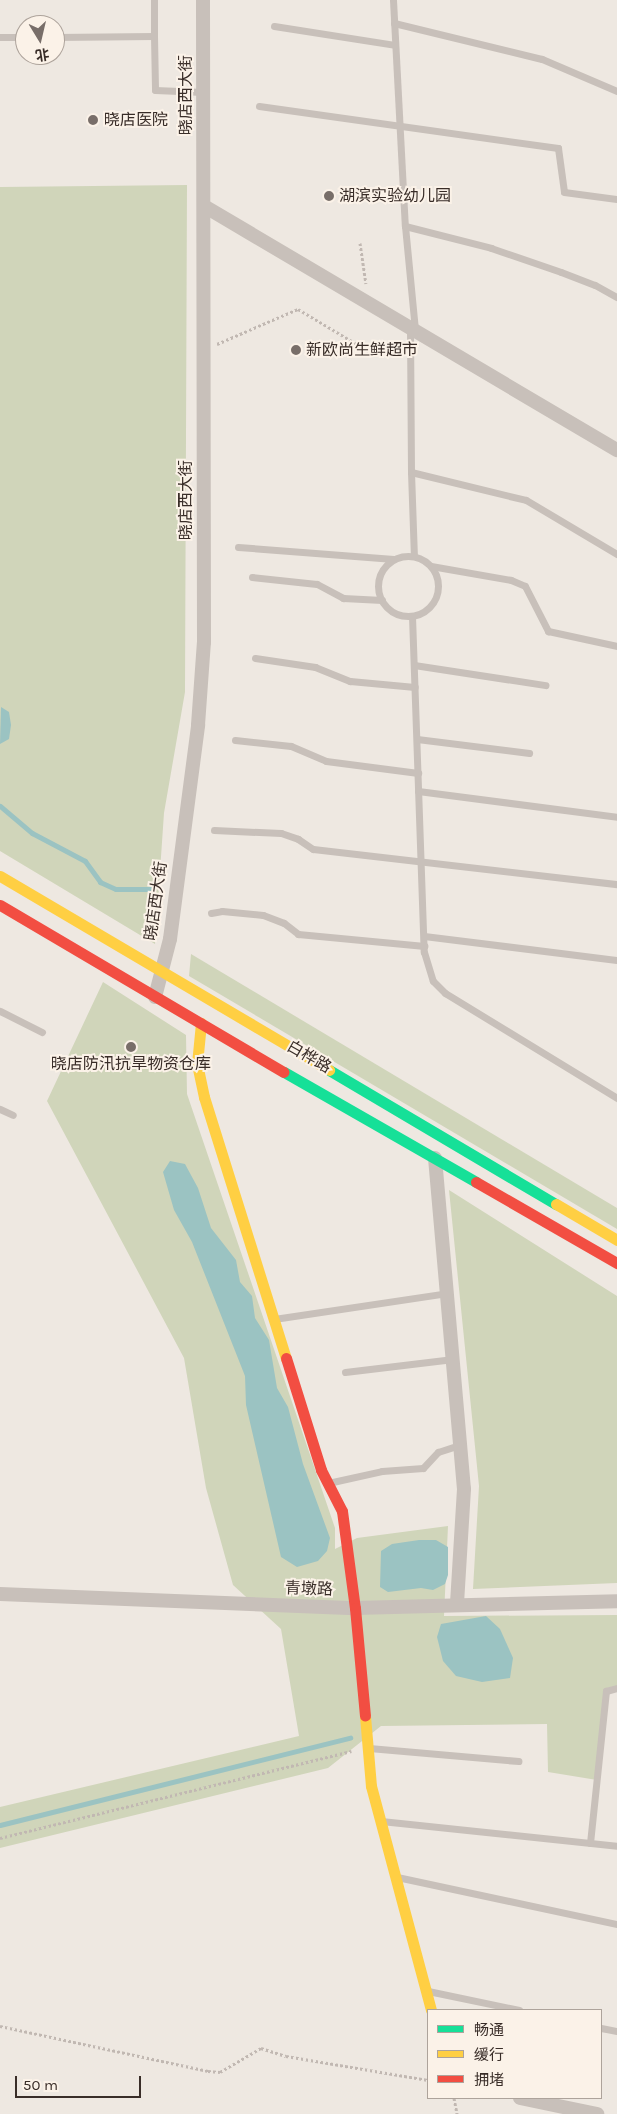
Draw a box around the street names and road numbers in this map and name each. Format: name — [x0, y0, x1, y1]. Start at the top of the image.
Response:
street label: 晓店西大街 — [176, 55, 196, 135]
street label: 晓店西大街 — [176, 460, 196, 540]
street label: 晓店西大街 — [141, 860, 171, 942]
street label: 白桦路 — [283, 1037, 335, 1077]
street label: 青墩路 — [285, 1579, 333, 1599]

